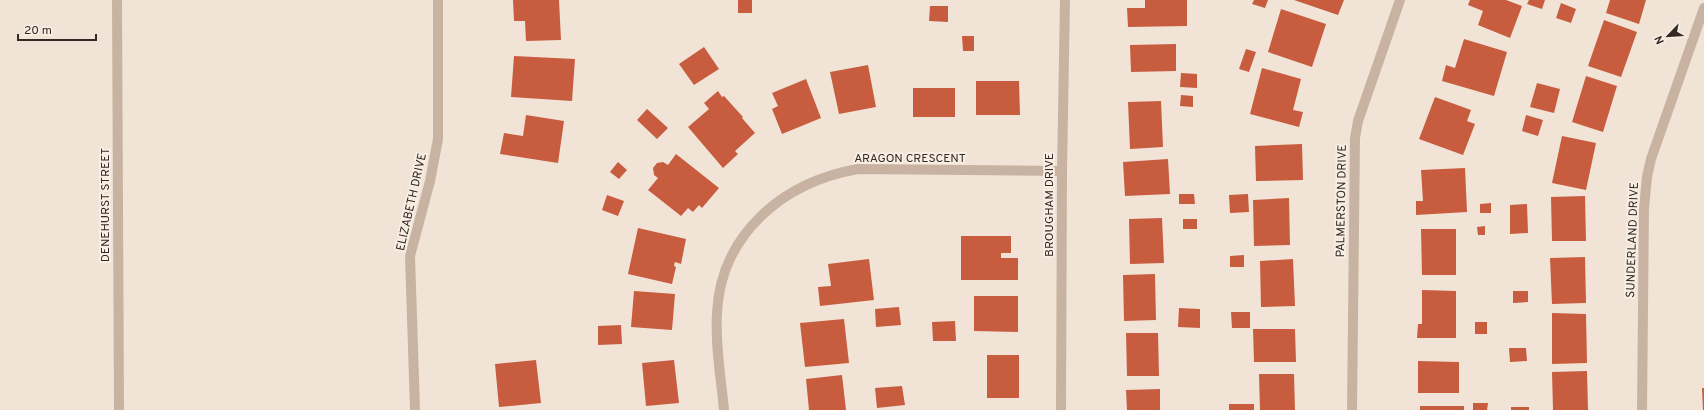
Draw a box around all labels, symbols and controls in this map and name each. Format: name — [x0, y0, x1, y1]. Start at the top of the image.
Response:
scale bar — [18, 16, 96, 42]
north arrow — [1648, 16, 1688, 56]
text: 20 m — [24, 23, 52, 39]
text: N — [1652, 33, 1668, 46]
street label: PALMERSTON DRIVE — [1333, 144, 1351, 258]
street label: DENEHURST STREET — [98, 148, 114, 262]
street label: ARAGON CRESCENT — [854, 151, 966, 167]
street label: ELIZABETH DRIVE — [393, 152, 431, 253]
street label: BROUGHAM DRIVE — [1042, 153, 1058, 257]
street label: SUNDERLAND DRIVE — [1623, 182, 1643, 298]

